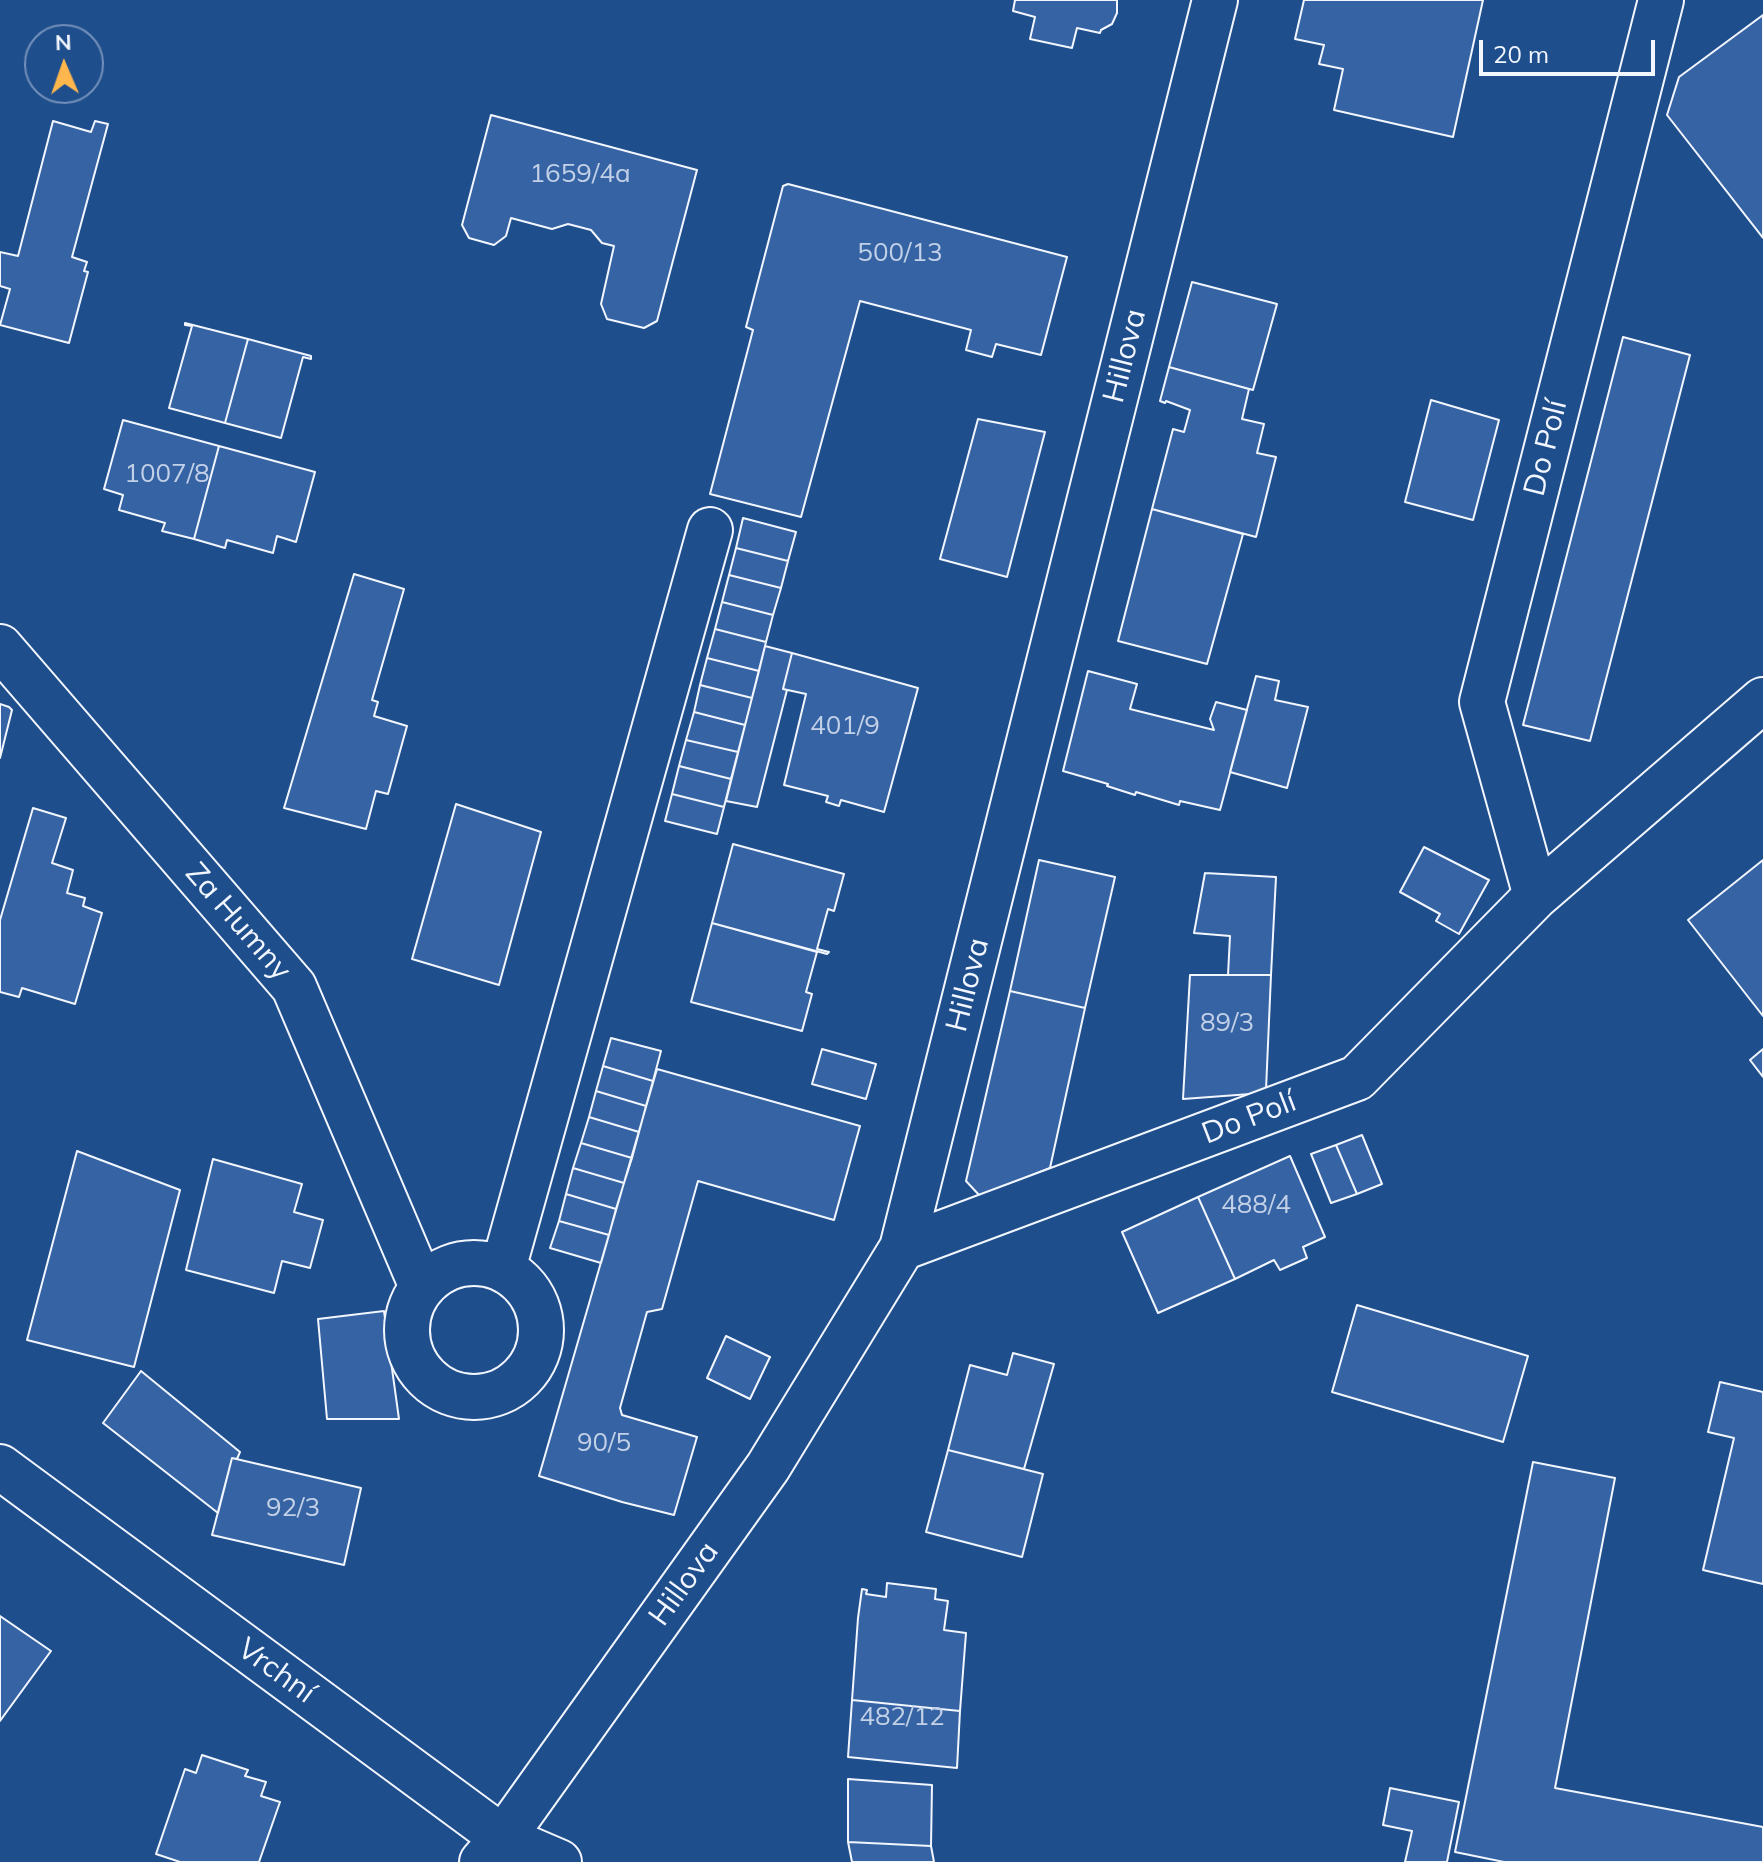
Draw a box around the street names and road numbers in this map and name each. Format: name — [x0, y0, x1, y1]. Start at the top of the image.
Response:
street label: Hillova — [1096, 306, 1154, 406]
street label: Do Polí — [1517, 396, 1575, 500]
street label: Za Humny — [177, 856, 299, 988]
street label: Hillova — [939, 935, 997, 1035]
street label: Do Polí — [1197, 1084, 1301, 1152]
street label: Hillova — [642, 1535, 726, 1633]
street label: Vrchní — [230, 1631, 322, 1711]

